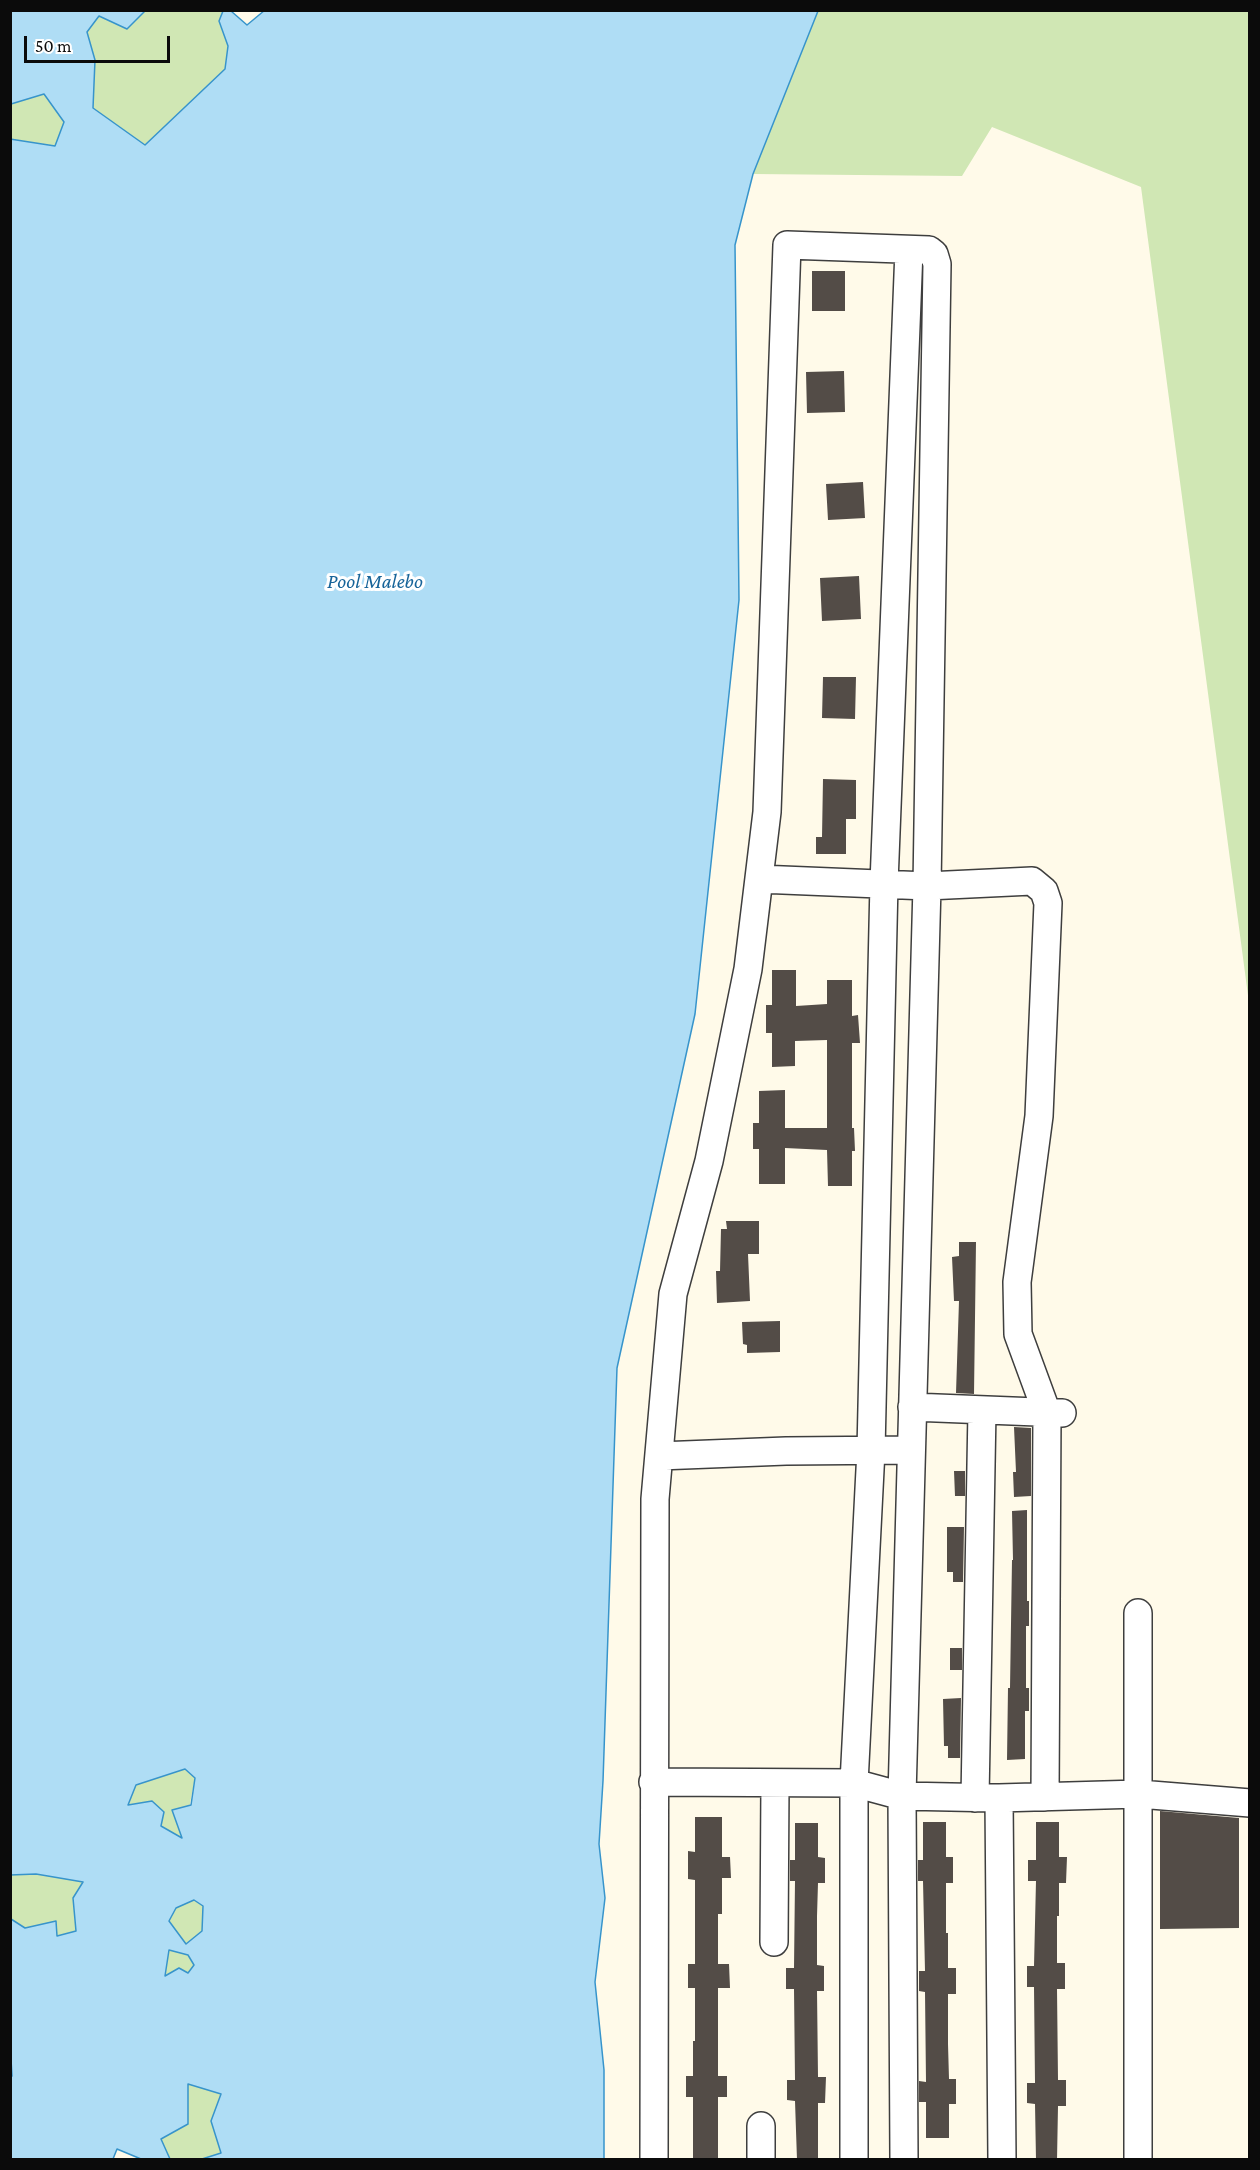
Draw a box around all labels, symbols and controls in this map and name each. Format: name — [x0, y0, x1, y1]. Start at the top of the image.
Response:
scale bar — [27, 24, 172, 62]
text: 50 m — [35, 36, 72, 56]
water label: Pool Malebo — [327, 569, 423, 595]

